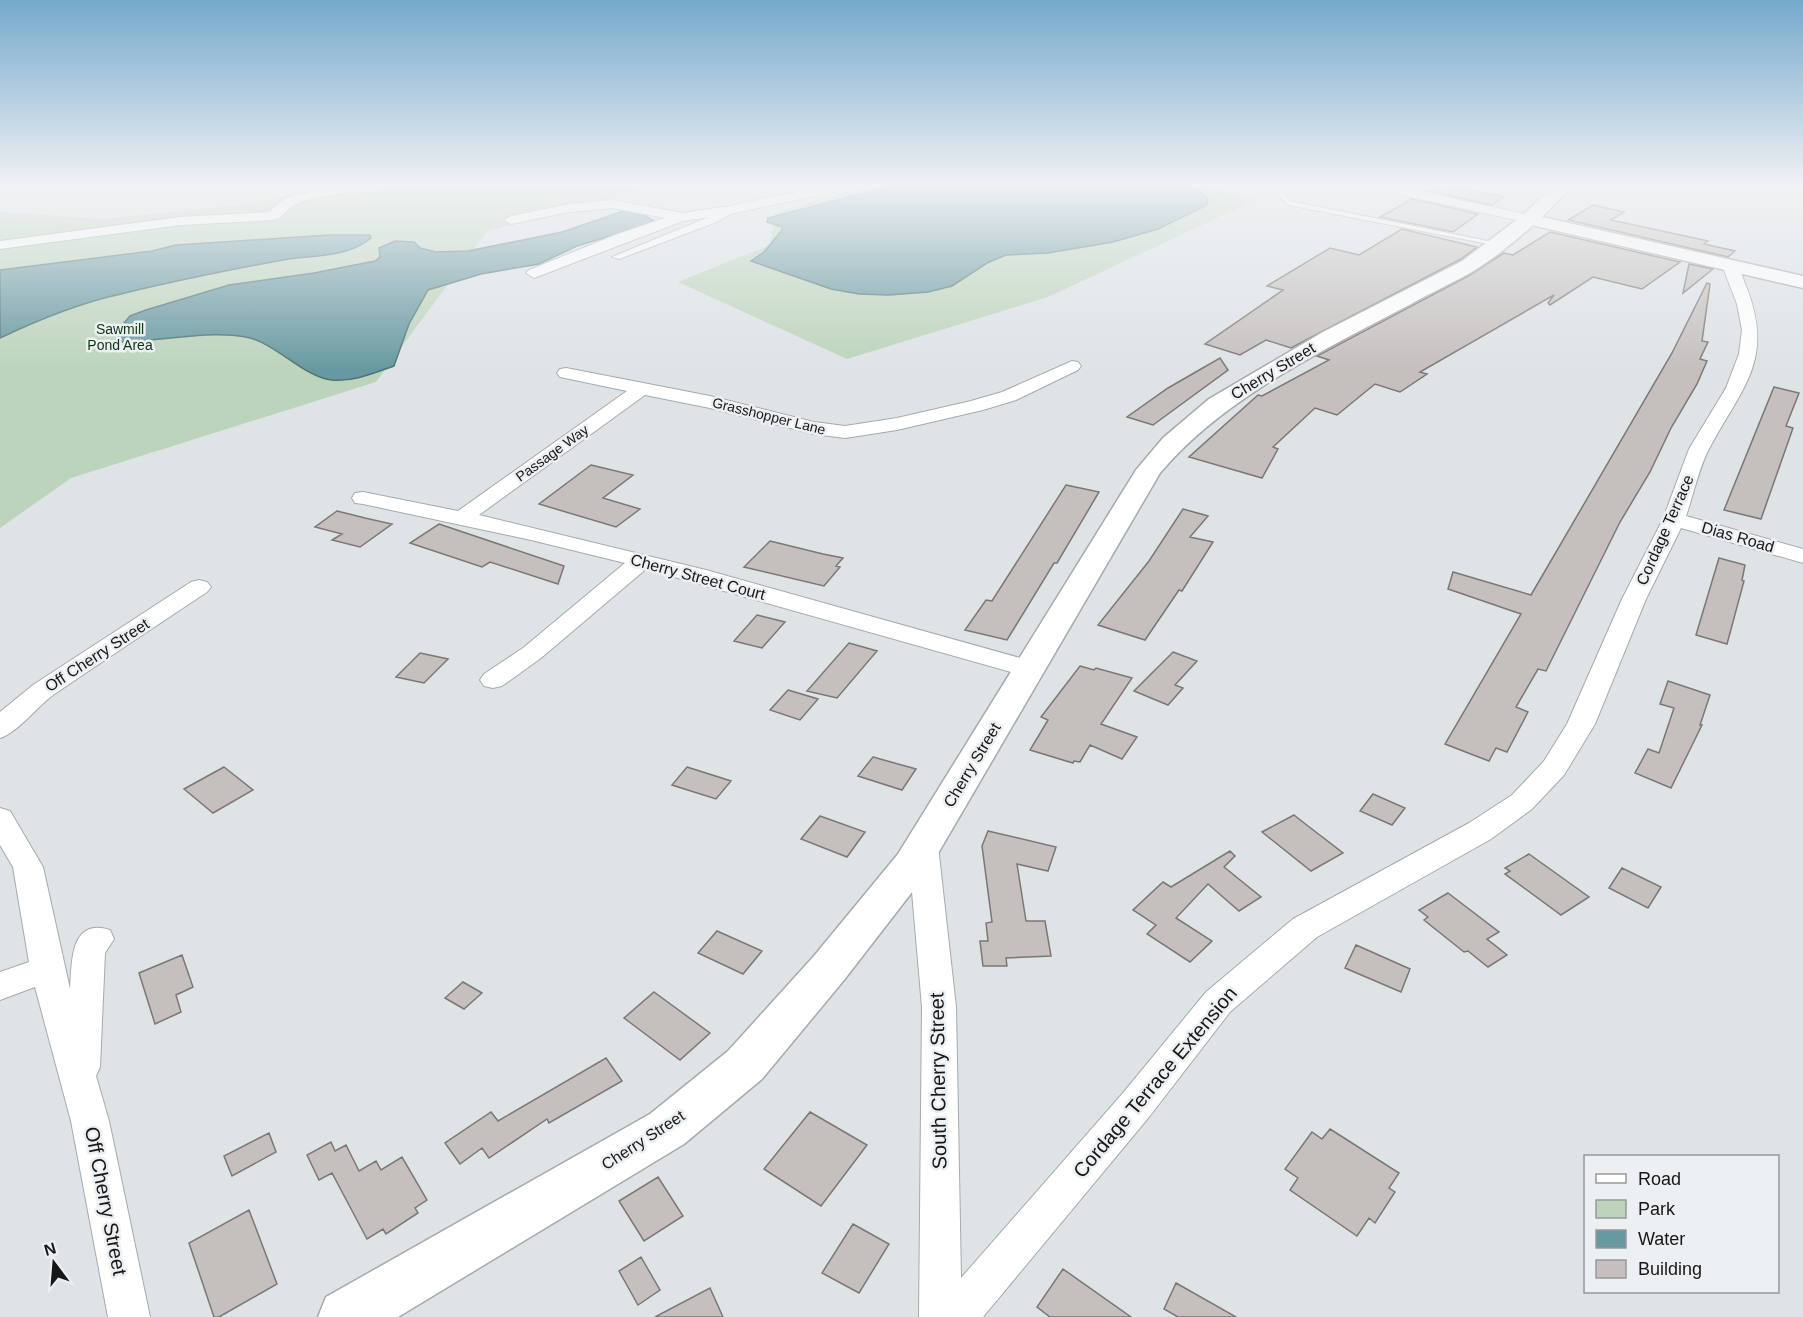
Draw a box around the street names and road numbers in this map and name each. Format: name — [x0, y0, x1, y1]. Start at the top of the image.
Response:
street label: Cherry Street — [1228, 339, 1319, 403]
street label: Grasshopper Lane — [711, 394, 827, 438]
street label: Passage Way — [513, 421, 591, 485]
street label: Cordage Terrace — [1633, 472, 1697, 588]
street label: Dias Road — [1700, 519, 1776, 555]
street label: Cherry Street Court — [629, 551, 768, 603]
street label: Off Cherry Street — [42, 615, 153, 695]
street label: Cherry Street — [940, 719, 1004, 810]
street label: Cordage Terrace Extension — [1069, 982, 1241, 1182]
street label: South Cherry Street — [925, 992, 951, 1170]
street label: Cherry Street — [598, 1107, 688, 1173]
street label: Off Cherry Street — [81, 1125, 131, 1278]

